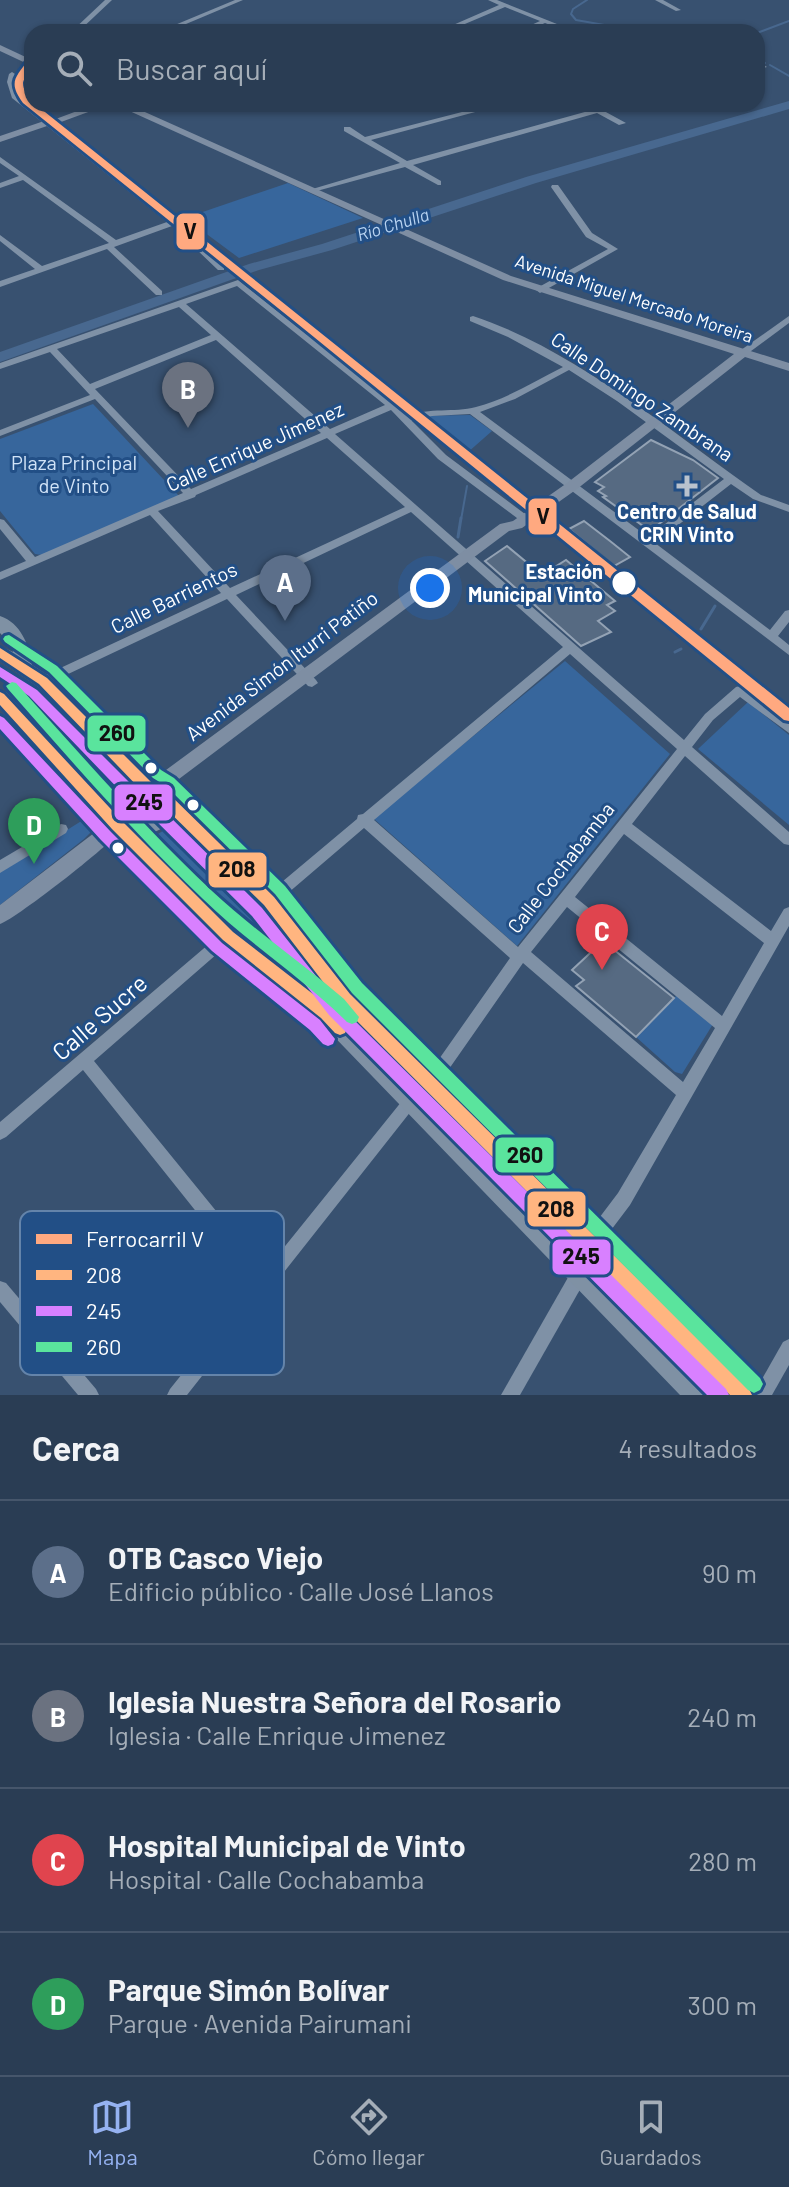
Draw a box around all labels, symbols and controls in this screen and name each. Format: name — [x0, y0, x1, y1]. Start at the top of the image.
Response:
search box — [24, 24, 765, 112]
icon: search — [52, 46, 96, 90]
text: Buscar aquí — [116, 50, 267, 86]
water label: Río Chulla — [354, 203, 431, 245]
line badge: V — [175, 212, 206, 251]
text: V — [183, 217, 197, 243]
street label: Avenida Miguel Mercado Moreira — [512, 249, 756, 347]
street label: Calle Domingo Zambrana — [547, 326, 738, 466]
pin: B — [162, 362, 214, 428]
street label: Calle Enrique Jimenez — [162, 396, 347, 496]
park label: Plaza Principal de Vinto — [11, 450, 137, 497]
marker: Centro de Salud CRIN Vinto — [676, 475, 698, 497]
line badge: V — [527, 497, 558, 536]
place label: Centro de Salud CRIN Vinto — [617, 499, 757, 546]
text: V — [536, 502, 550, 528]
pin: A — [259, 555, 311, 621]
street label: Calle Barrientos — [107, 556, 241, 638]
place label: Estación Municipal Vinto — [468, 559, 603, 606]
your location — [410, 568, 450, 608]
marker: Estación Municipal Vinto — [610, 569, 638, 597]
street label: Avenida Simón Iturri Patiño — [181, 585, 382, 745]
line badge: 260 — [86, 714, 147, 753]
text: 260 — [99, 719, 135, 745]
unlabelled marker — [143, 760, 159, 776]
line badge: 245 — [113, 783, 174, 822]
text: 245 — [125, 788, 163, 814]
unlabelled marker — [185, 797, 201, 813]
pin: D — [8, 798, 60, 864]
street label: Calle Cochabamba — [503, 798, 619, 938]
unlabelled marker — [110, 840, 126, 856]
line badge: 208 — [207, 851, 268, 889]
text: 208 — [219, 855, 255, 881]
pin: C — [576, 904, 628, 970]
street label: Calle Sucre — [46, 968, 152, 1066]
line badge: 260 — [494, 1136, 555, 1174]
text: 260 — [507, 1141, 543, 1167]
line badge: 208 — [526, 1190, 587, 1228]
text: 208 — [538, 1195, 574, 1221]
legend — [20, 1211, 284, 1375]
text: Ferrocarril V — [86, 1225, 204, 1251]
line badge: 245 — [551, 1238, 612, 1276]
text: 245 — [562, 1242, 600, 1268]
text: 208 — [86, 1261, 122, 1287]
text: 245 — [86, 1297, 121, 1323]
text: 260 — [86, 1333, 122, 1359]
text: Cerca — [32, 1427, 120, 1468]
text: 4 resultados — [618, 1432, 757, 1463]
text: OTB Casco Viejo — [108, 1539, 323, 1575]
text: A — [49, 1557, 67, 1588]
text: 90 m — [702, 1557, 757, 1588]
text: Edificio público · Calle José Llanos — [108, 1575, 494, 1606]
text: Iglesia Nuestra Señora del Rosario — [108, 1683, 562, 1719]
text: B — [50, 1701, 66, 1732]
text: 240 m — [687, 1701, 757, 1732]
text: Iglesia · Calle Enrique Jimenez — [108, 1719, 446, 1750]
text: Hospital Municipal de Vinto — [108, 1827, 466, 1863]
text: C — [50, 1845, 66, 1876]
text: 280 m — [688, 1845, 757, 1876]
text: Hospital · Calle Cochabamba — [108, 1863, 424, 1894]
text: Parque Simón Bolívar — [108, 1971, 389, 2007]
text: D — [50, 1989, 66, 2020]
text: 300 m — [688, 1989, 757, 2020]
text: Parque · Avenida Pairumani — [108, 2007, 412, 2038]
tab: Mapa — [87, 2095, 138, 2169]
tab: Cómo llegar — [312, 2095, 425, 2169]
tab: Guardados — [599, 2095, 702, 2169]

